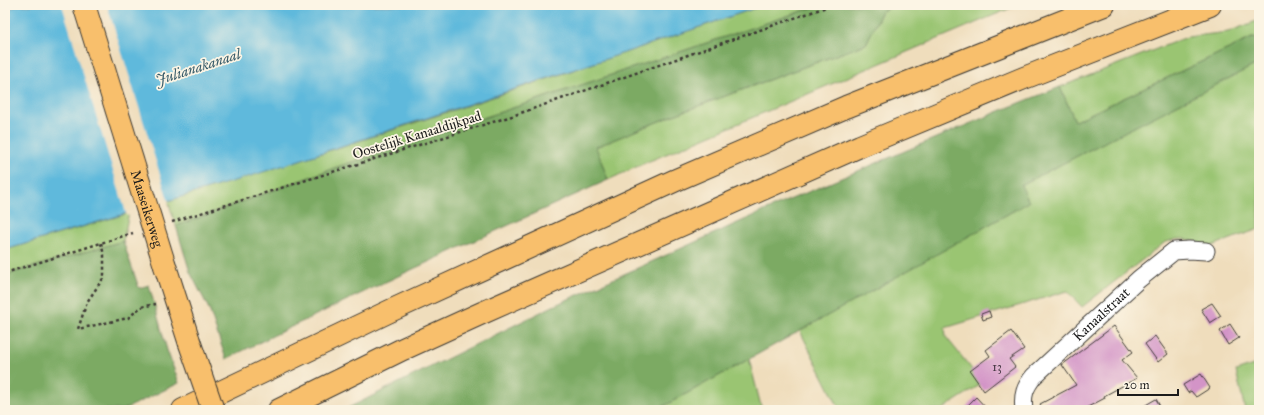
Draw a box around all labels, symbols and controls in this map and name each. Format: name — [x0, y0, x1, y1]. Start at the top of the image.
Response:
water label: Julianakanaal — [152, 44, 245, 89]
street label: Oostelijk Kanaaldijkpad — [350, 107, 484, 163]
street label: Maaseikerweg — [127, 168, 167, 250]
street label: Kanaalstraat — [1069, 284, 1133, 344]
house number: 13 — [992, 360, 1002, 374]
scale bar — [1118, 371, 1178, 397]
text: 20 m — [1124, 378, 1150, 392]

